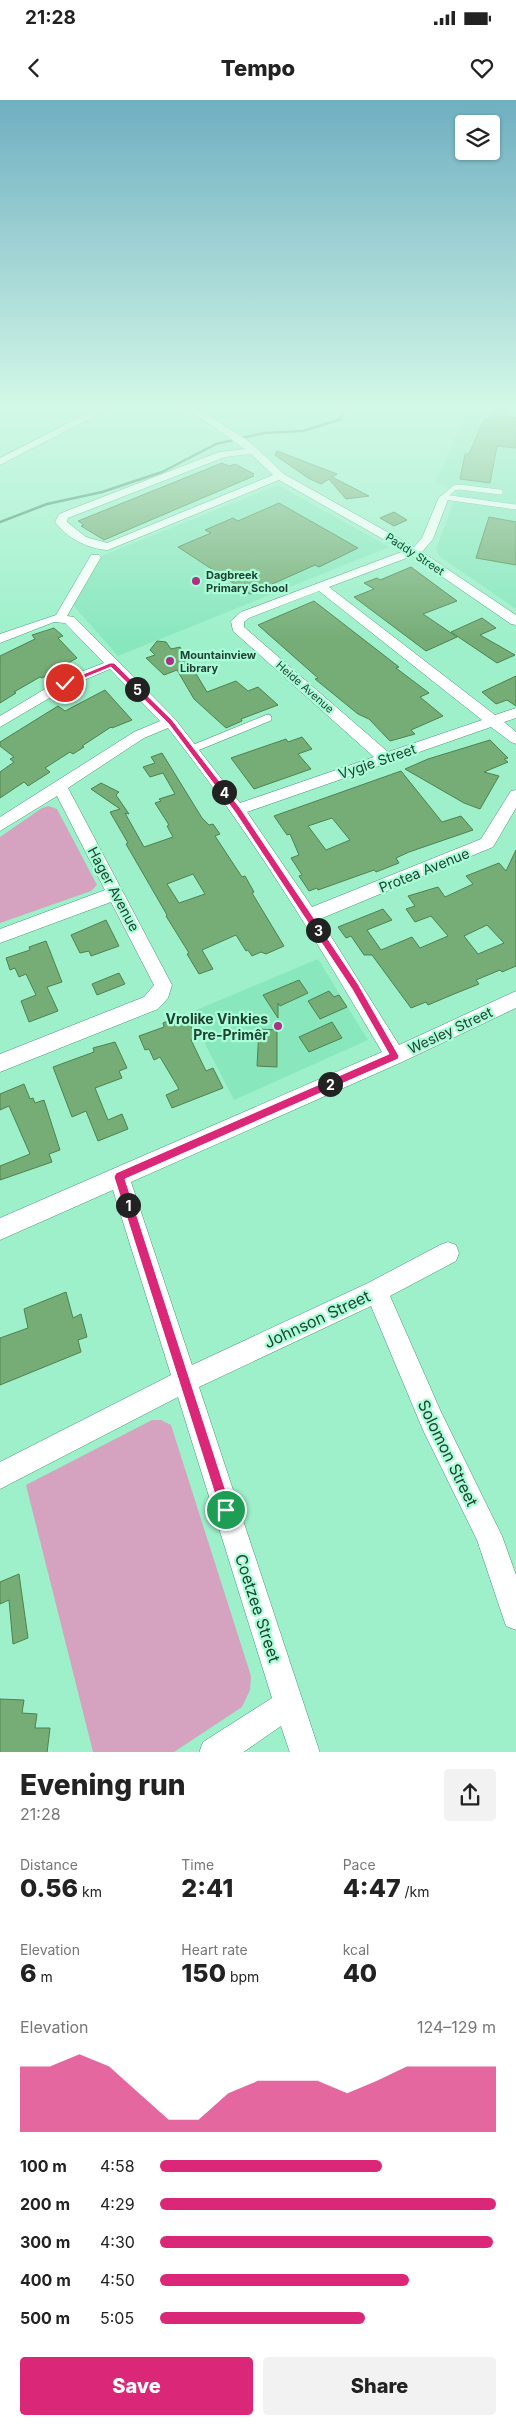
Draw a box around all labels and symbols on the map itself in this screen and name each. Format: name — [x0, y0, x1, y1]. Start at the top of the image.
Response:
street label: Paddy Street — [383, 530, 447, 578]
place label: Dagbreek Primary School — [206, 568, 288, 595]
marker: Dagbreek Primary School — [190, 575, 202, 587]
place label: Mountainview Library — [180, 648, 257, 675]
marker: Mountainview Library — [164, 655, 176, 667]
street label: Heide Avenue — [273, 658, 337, 716]
pin — [44, 662, 86, 704]
pin: 5 — [124, 676, 150, 702]
street label: Vygie Street — [336, 740, 418, 782]
pin: 4 — [212, 780, 236, 804]
street label: Hager Avenue — [85, 844, 143, 934]
street label: Protea Avenue — [376, 844, 472, 896]
pin: 3 — [306, 918, 330, 942]
street label: Wesley Street — [405, 1003, 495, 1057]
place label: Vrolike Vinkies Pre-Primêr — [165, 1010, 268, 1043]
marker: Vrolike Vinkies Pre-Primêr — [272, 1020, 284, 1032]
pin: 2 — [318, 1072, 342, 1096]
pin: 1 — [116, 1192, 140, 1218]
street label: Johnson Street — [261, 1286, 373, 1352]
street label: Solomon Street — [414, 1396, 482, 1510]
pin — [205, 1489, 247, 1531]
street label: Coetzee Street — [231, 1551, 285, 1665]

